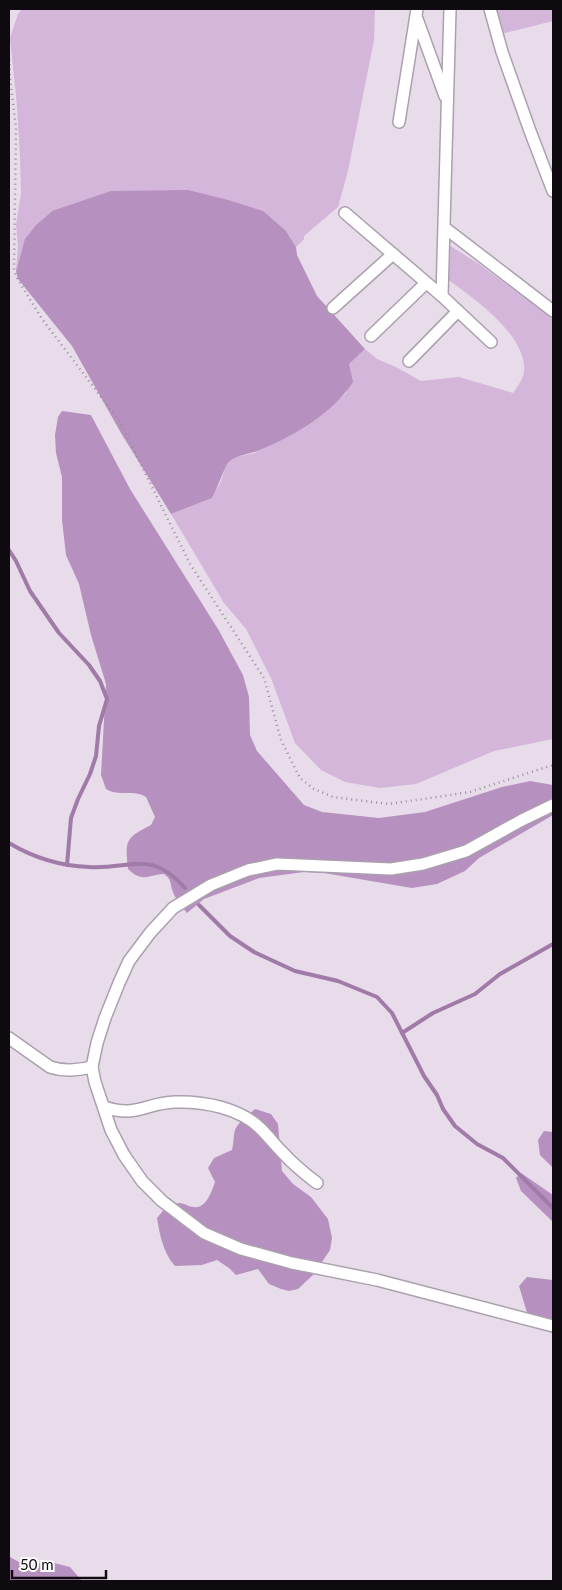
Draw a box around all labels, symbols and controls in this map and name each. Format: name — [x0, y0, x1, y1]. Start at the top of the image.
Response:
scale bar — [12, 1548, 106, 1580]
text: 50 m — [20, 1555, 54, 1573]

